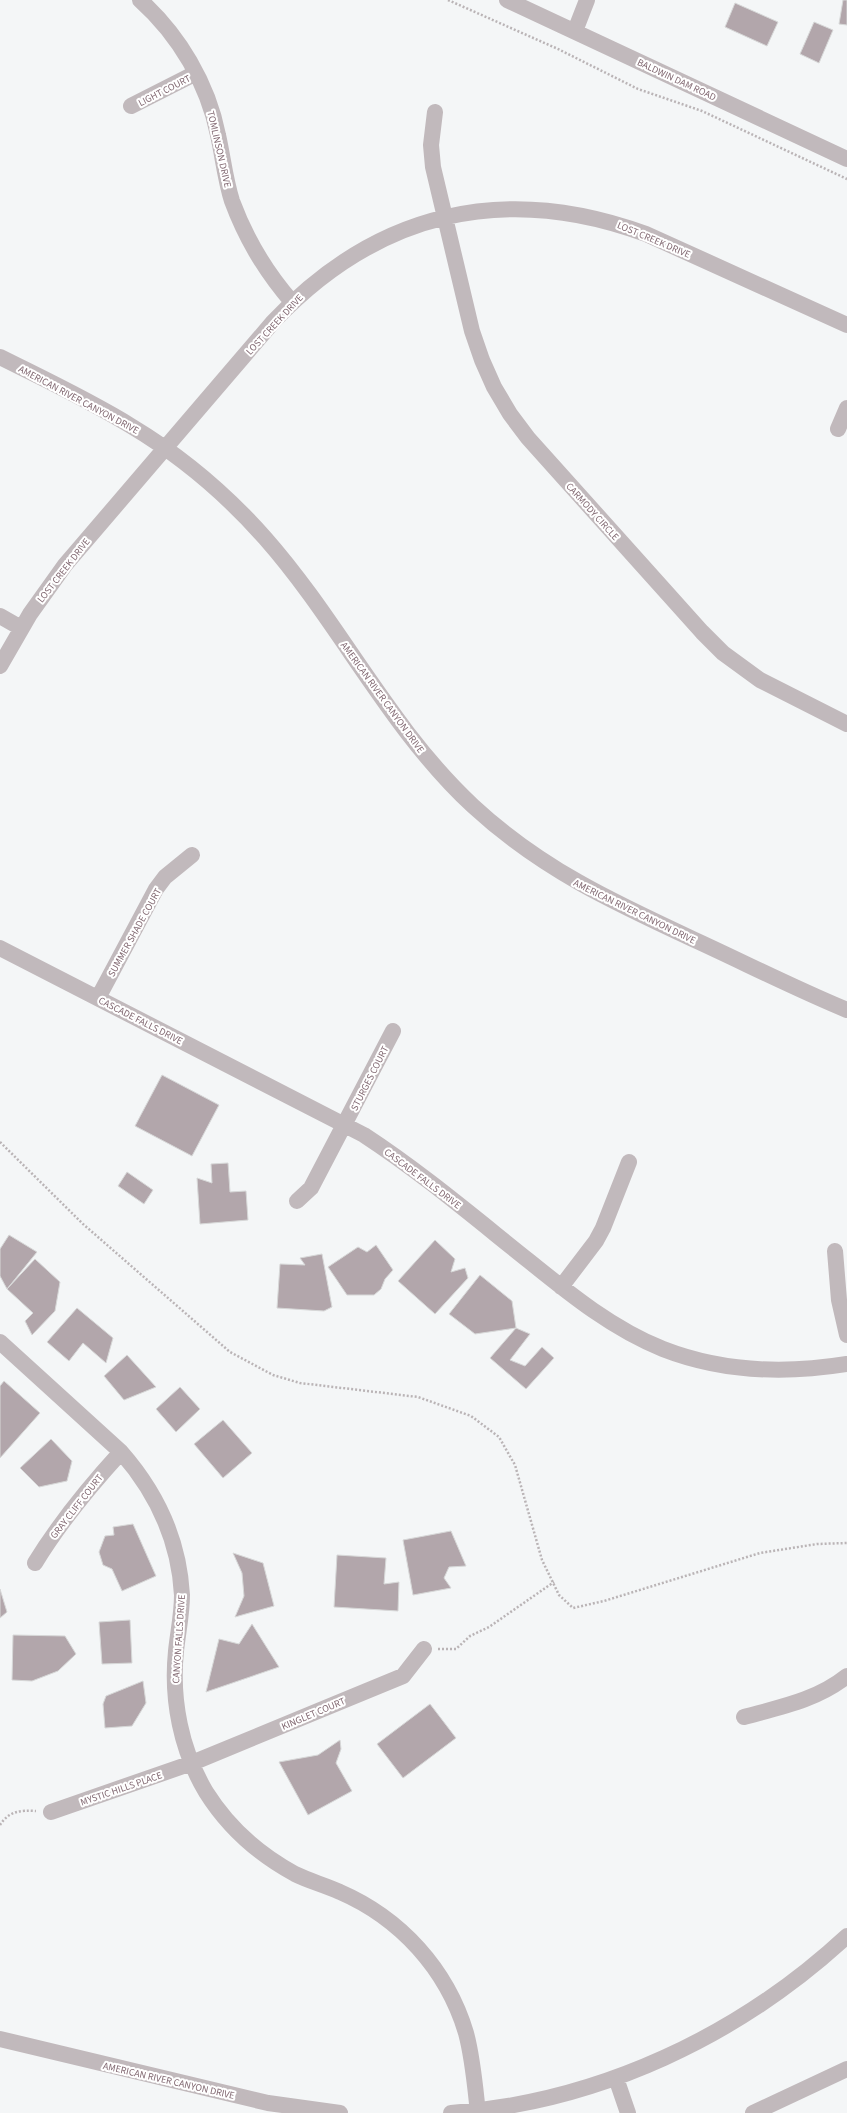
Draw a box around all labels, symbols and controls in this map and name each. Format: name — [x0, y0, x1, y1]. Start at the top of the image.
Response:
street label: BALDWIN DAM ROAD — [635, 55, 718, 104]
street label: LIGHT COURT — [136, 71, 194, 110]
street label: TOMLINSON DRIVE — [203, 109, 235, 189]
street label: LOST CREEK DRIVE — [615, 218, 692, 262]
street label: LOST CREEK DRIVE — [243, 291, 307, 358]
street label: AMERICAN RIVER CANYON DRIVE — [16, 362, 141, 438]
street label: CARMODY CIRCLE — [563, 480, 622, 544]
street label: LOST CREEK DRIVE — [34, 535, 93, 606]
street label: AMERICAN RIVER CANYON DRIVE — [337, 639, 427, 756]
street label: AMERICAN RIVER CANYON DRIVE — [571, 876, 698, 948]
street label: SUMMER SHADE COURT — [105, 885, 165, 979]
street label: CASCADE FALLS DRIVE — [96, 994, 185, 1048]
street label: STURGES COURT — [348, 1043, 392, 1113]
street label: CASCADE FALLS DRIVE — [381, 1145, 464, 1212]
street label: GRAY CLIFF COURT — [47, 1471, 107, 1542]
street label: CANYON FALLS DRIVE — [169, 1594, 189, 1684]
street label: KINGLET COURT — [279, 1694, 348, 1734]
street label: MYSTIC HILLS PLACE — [79, 1768, 164, 1809]
street label: AMERICAN RIVER CANYON DRIVE — [102, 2059, 236, 2103]

